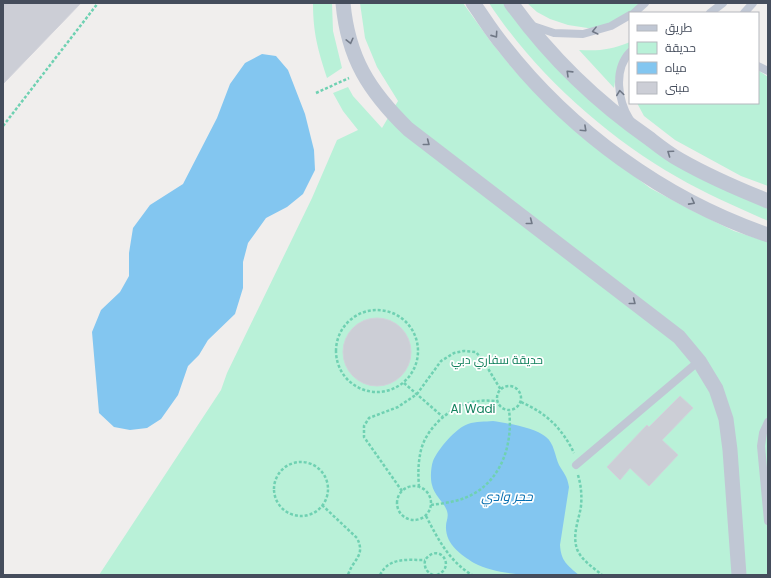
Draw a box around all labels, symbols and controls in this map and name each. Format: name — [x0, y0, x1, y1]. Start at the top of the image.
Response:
legend — [629, 12, 759, 104]
text: طريق — [665, 19, 693, 36]
one-way arrow — [591, 26, 598, 34]
one-way arrow — [490, 31, 498, 38]
one-way arrow — [345, 38, 353, 45]
text: حديقة — [665, 39, 696, 56]
text: مياه — [665, 59, 687, 76]
one-way arrow — [566, 70, 574, 77]
text: مبنى — [665, 79, 690, 96]
one-way arrow — [616, 90, 625, 97]
one-way arrow — [579, 125, 587, 132]
one-way arrow — [422, 138, 429, 145]
one-way arrow — [668, 151, 675, 158]
one-way arrow — [688, 197, 695, 205]
one-way arrow — [525, 218, 532, 225]
one-way arrow — [628, 297, 635, 304]
park label: حديقة سفاري دبي — [451, 351, 543, 370]
park label: Al Wadi — [450, 400, 496, 417]
water label: حجر وادي — [481, 487, 533, 507]

